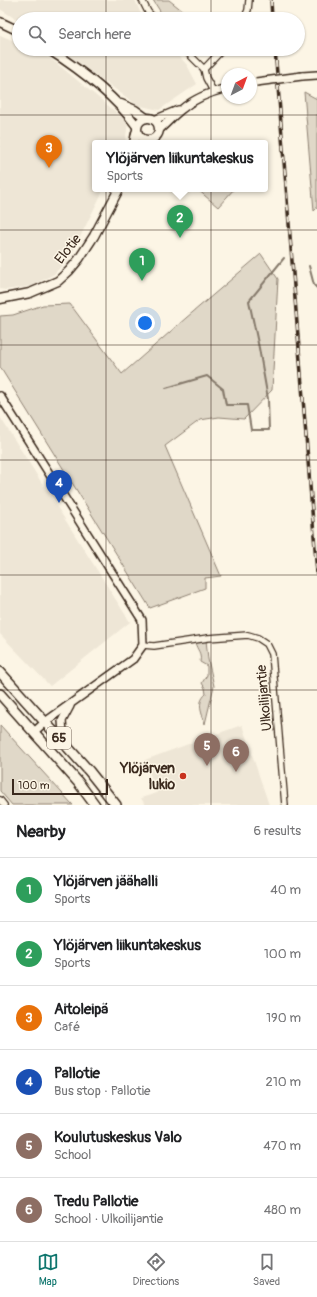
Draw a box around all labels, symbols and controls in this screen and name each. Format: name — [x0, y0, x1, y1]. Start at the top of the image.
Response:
search box — [12, 12, 305, 56]
icon: search — [26, 23, 48, 45]
text: Search here — [58, 25, 131, 44]
north arrow — [221, 68, 257, 104]
pin: 3 — [36, 135, 62, 168]
popup — [92, 140, 268, 192]
text: Ylöjärven liikuntakeskus — [107, 149, 253, 168]
text: Sports — [107, 168, 143, 184]
pin: 2 — [167, 205, 193, 238]
street label: Elotie — [51, 231, 85, 267]
pin: 1 — [129, 248, 155, 281]
your location — [135, 313, 155, 333]
pin: 4 — [46, 470, 72, 503]
street label: Ulkoilijantie — [253, 664, 275, 732]
road number: 65 — [47, 727, 71, 749]
pin: 5 — [194, 733, 220, 766]
pin: 6 — [223, 739, 249, 772]
place label: Ylöjärven lukio — [119, 760, 175, 793]
marker: Ylöjärven lukio — [178, 771, 188, 781]
scale bar — [12, 777, 108, 796]
text: 100 m — [18, 779, 49, 792]
text: Nearby — [16, 821, 65, 842]
text: 6 results — [254, 823, 301, 839]
text: Ylöjärven jäähalli — [54, 872, 158, 891]
text: 1 — [26, 882, 32, 898]
text: 40 m — [270, 882, 301, 898]
text: Sports — [54, 891, 90, 907]
text: Ylöjärven liikuntakeskus — [54, 936, 201, 955]
text: 2 — [25, 946, 33, 962]
text: 100 m — [264, 946, 301, 962]
text: Sports — [54, 955, 90, 971]
text: Aitoleipä — [54, 1000, 108, 1019]
text: 3 — [25, 1010, 33, 1026]
text: 190 m — [266, 1010, 301, 1026]
text: Café — [54, 1019, 80, 1035]
text: Pallotie — [54, 1064, 100, 1083]
text: 4 — [25, 1074, 33, 1090]
text: 210 m — [265, 1074, 301, 1090]
text: Bus stop · Pallotie — [54, 1083, 151, 1099]
text: Koulutuskeskus Valo — [54, 1128, 182, 1147]
text: 5 — [25, 1138, 33, 1154]
text: 470 m — [263, 1138, 301, 1154]
text: School — [54, 1147, 91, 1163]
text: Tredu Pallotie — [54, 1192, 138, 1211]
text: 6 — [25, 1202, 33, 1218]
text: 480 m — [264, 1202, 301, 1218]
text: School · Ulkoilijantie — [54, 1211, 163, 1227]
tab: Map — [37, 1251, 59, 1288]
tab: Directions — [133, 1251, 179, 1288]
tab: Saved — [253, 1251, 280, 1288]

